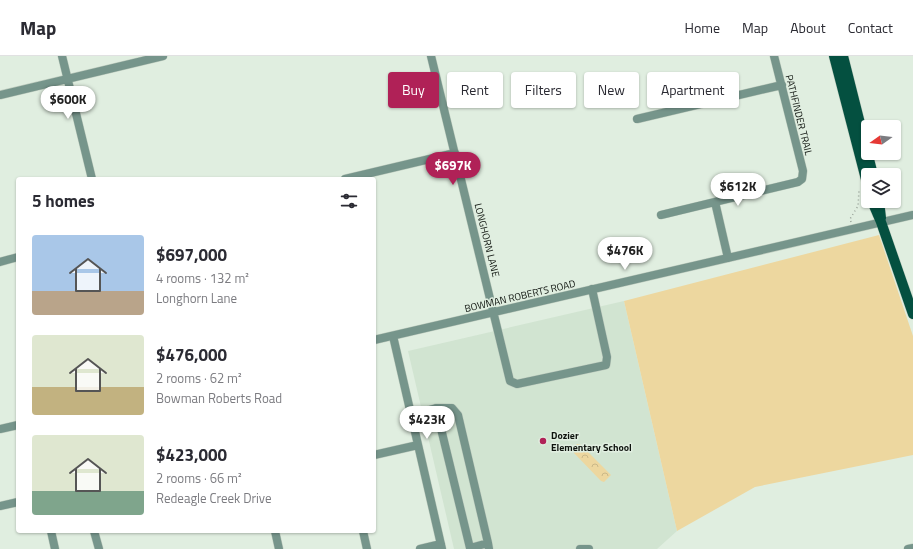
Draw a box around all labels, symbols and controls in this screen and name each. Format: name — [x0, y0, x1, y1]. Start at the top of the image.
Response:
text: Map — [20, 13, 56, 42]
text: Home — [685, 17, 720, 38]
text: Map — [742, 17, 768, 38]
text: About — [790, 17, 826, 38]
text: Contact — [848, 17, 893, 38]
chip: Buy — [388, 72, 439, 108]
chip: Rent — [447, 72, 503, 108]
chip: Filters — [511, 72, 576, 108]
chip: New — [584, 72, 639, 108]
chip: Apartment — [647, 72, 739, 108]
street label: PATHFINDER TRAIL — [782, 73, 816, 157]
pin: $600K — [40, 86, 96, 120]
text: $600K — [50, 89, 86, 109]
north arrow — [861, 120, 901, 160]
map controls — [861, 120, 901, 208]
pin: $697K — [425, 152, 481, 186]
text: $697K — [435, 155, 471, 175]
button: layers — [861, 168, 901, 208]
pin: $612K — [710, 173, 766, 207]
text: $612K — [720, 176, 756, 196]
text: 5 homes — [32, 188, 95, 214]
icon: filters — [338, 190, 360, 212]
street label: LONGHORN LANE — [471, 201, 504, 279]
pin: $476K — [597, 237, 653, 271]
text: $476K — [607, 240, 643, 260]
text: $697,000 — [156, 242, 227, 268]
icon: home — [64, 251, 112, 299]
text: 4 rooms · 132 m² — [156, 268, 249, 288]
street label: BOWMAN ROBERTS ROAD — [463, 276, 577, 316]
text: Longhorn Lane — [156, 288, 237, 308]
text: $476,000 — [156, 342, 227, 368]
icon: home — [64, 351, 112, 399]
text: 2 rooms · 62 m² — [156, 368, 242, 388]
text: Bowman Roberts Road — [156, 388, 282, 408]
pin: $423K — [399, 406, 455, 440]
text: $423K — [409, 409, 445, 429]
place label: Dozier Elementary School — [551, 428, 632, 455]
marker: Dozier Elementary School — [538, 436, 548, 446]
text: $423,000 — [156, 442, 227, 468]
icon: home — [64, 451, 112, 499]
text: 2 rooms · 66 m² — [156, 468, 242, 488]
text: Redeagle Creek Drive — [156, 488, 272, 508]

